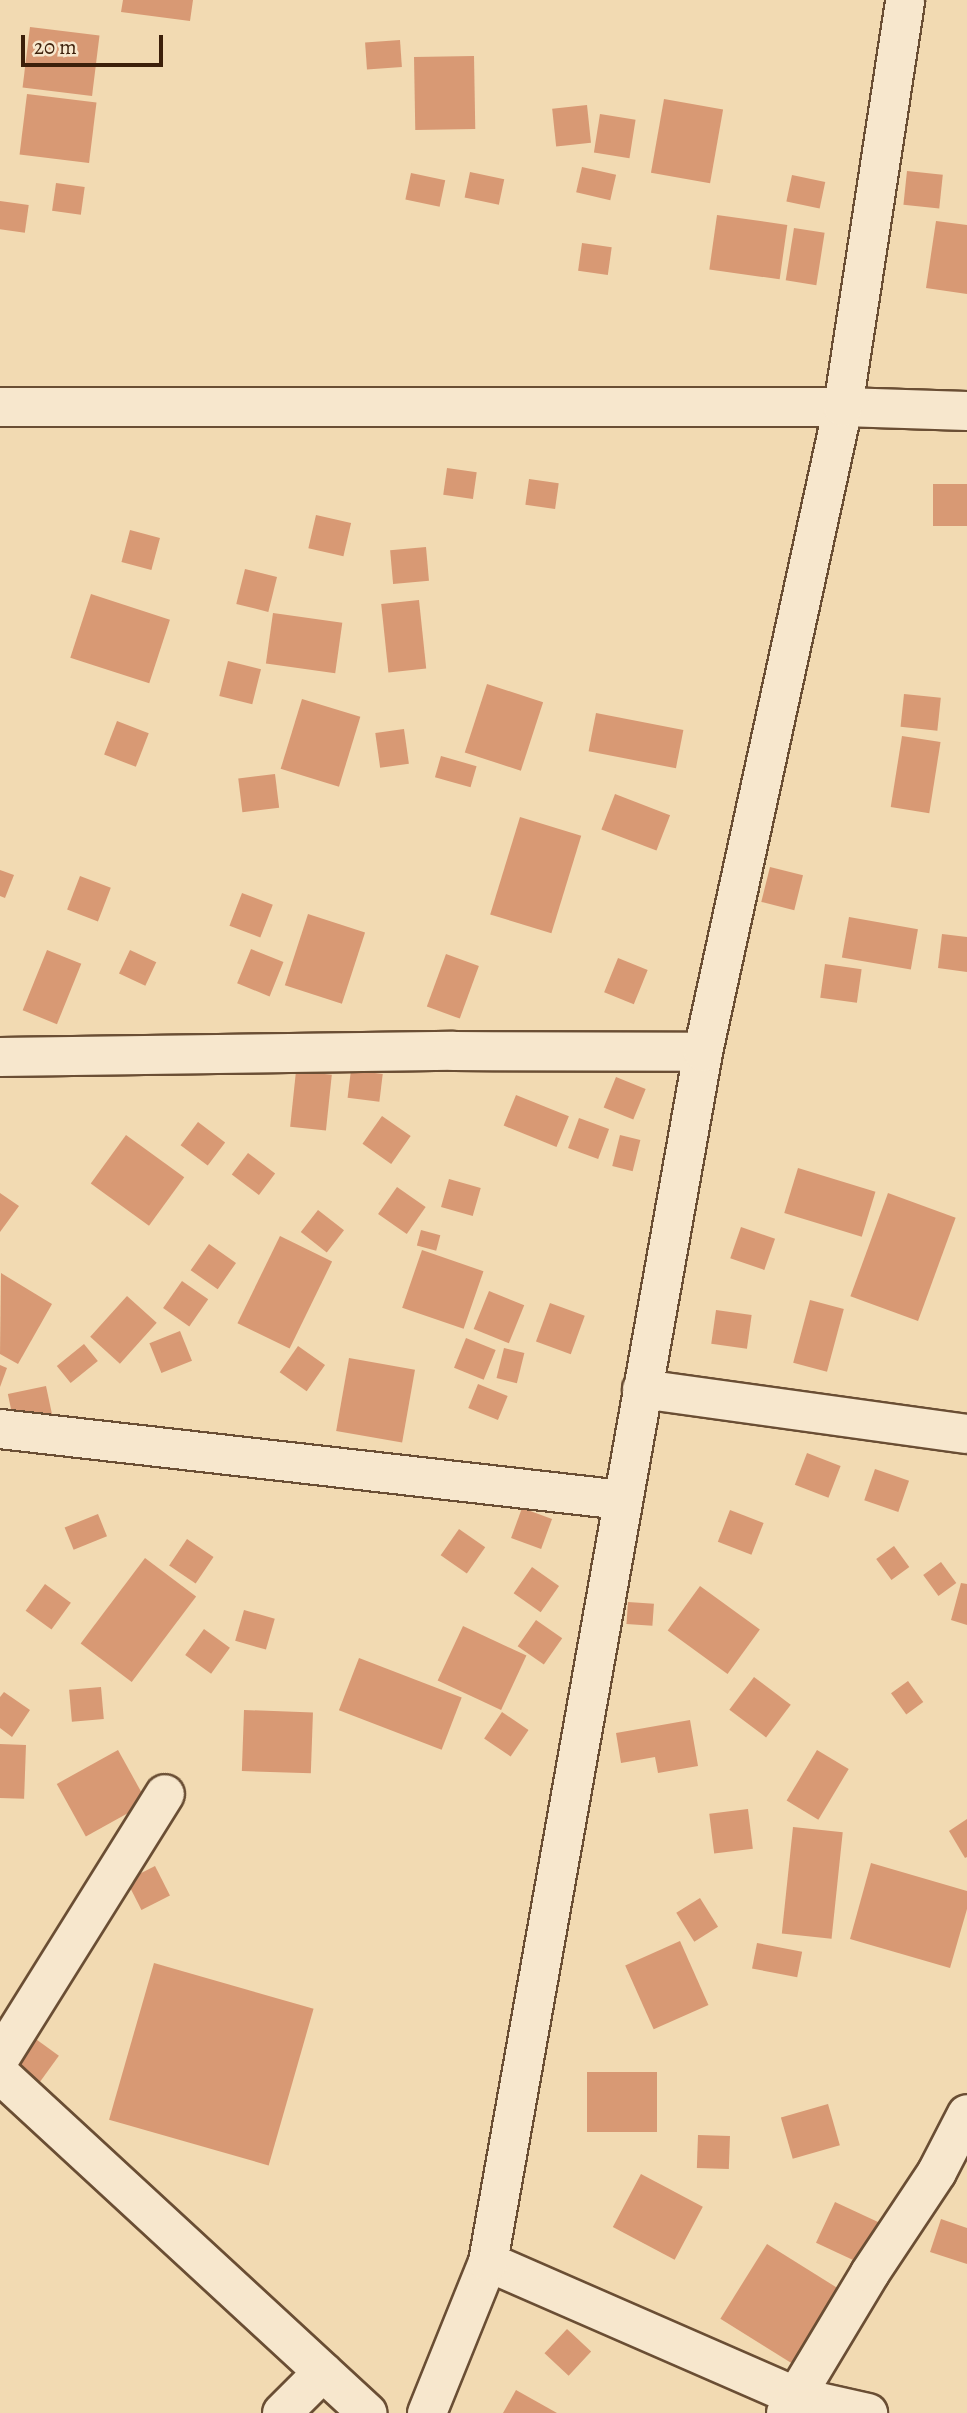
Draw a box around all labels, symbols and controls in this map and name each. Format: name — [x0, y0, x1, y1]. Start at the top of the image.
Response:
scale bar — [24, 21, 166, 65]
text: 20 m — [34, 33, 77, 61]

